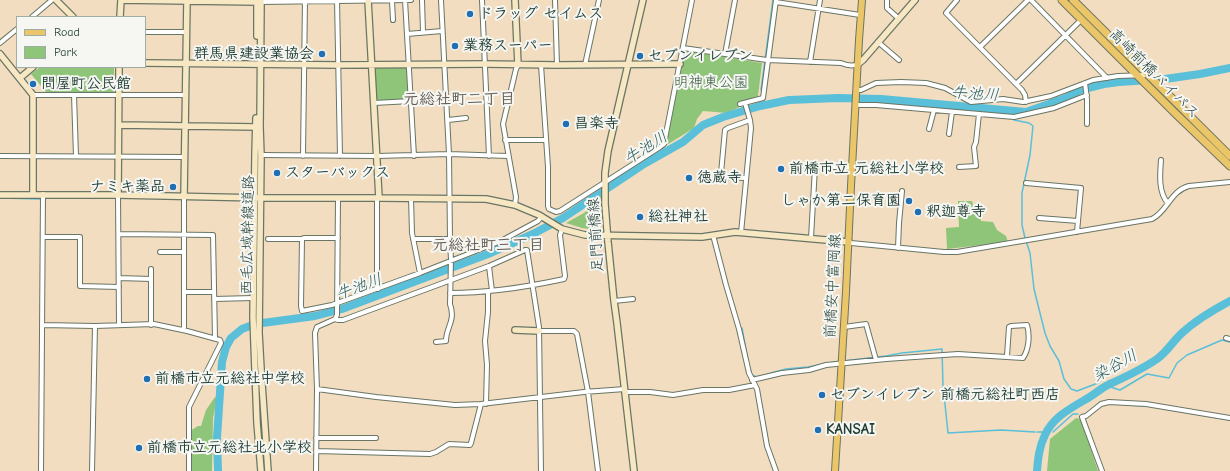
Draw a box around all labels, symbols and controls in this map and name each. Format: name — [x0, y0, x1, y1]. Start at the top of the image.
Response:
place label: ドラッグ セイムス — [478, 5, 603, 23]
marker: ドラッグ セイムス — [465, 9, 475, 19]
legend — [16, 16, 146, 68]
text: Road — [54, 25, 80, 39]
street label: 高崎前橋バイパス — [1105, 25, 1203, 123]
place label: 業務スーパー — [463, 37, 552, 55]
marker: 業務スーパー — [450, 41, 460, 51]
text: Park — [54, 45, 77, 59]
place label: 群馬県建設業協会 — [194, 45, 314, 63]
place label: セブンイレブン — [648, 47, 753, 65]
marker: 群馬県建設業協会 — [317, 49, 327, 59]
marker: セブンイレブン — [635, 51, 645, 61]
park label: 明神東公園 — [674, 74, 748, 92]
place label: 問屋町公民館 — [41, 75, 131, 93]
marker: 問屋町公民館 — [28, 79, 38, 89]
water label: 牛池川 — [950, 83, 1000, 105]
district label: 元総社町二丁目 — [403, 89, 515, 109]
place label: 昌楽寺 — [574, 115, 619, 133]
marker: 昌楽寺 — [561, 119, 571, 129]
water label: 牛池川 — [621, 127, 671, 169]
place label: 前橋市立 元総社小学校 — [789, 160, 944, 178]
place label: スターバックス — [285, 164, 390, 182]
marker: 前橋市立 元総社小学校 — [776, 164, 786, 174]
marker: スターバックス — [272, 168, 282, 178]
place label: 徳蔵寺 — [697, 169, 742, 187]
marker: 徳蔵寺 — [684, 173, 694, 183]
street label: 西毛広域幹線道路 — [238, 175, 258, 295]
place label: ナミキ薬品 — [90, 178, 165, 196]
marker: ナミキ薬品 — [168, 182, 178, 192]
place label: しゃか第二保育園 — [781, 192, 901, 210]
marker: しゃか第二保育園 — [904, 196, 914, 206]
street label: 足門前橋線 — [584, 197, 608, 273]
place label: 釈迦尊寺 — [926, 203, 986, 221]
marker: 釈迦尊寺 — [913, 207, 923, 217]
place label: 総社神社 — [648, 208, 708, 226]
marker: 総社神社 — [635, 212, 645, 222]
street label: 前橋安中富岡線 — [821, 233, 845, 339]
district label: 元総社町三丁目 — [432, 235, 544, 255]
water label: 牛池川 — [333, 270, 385, 304]
water label: 染谷川 — [1089, 346, 1141, 386]
place label: 前橋市立元総社中学校 — [155, 370, 305, 388]
marker: 前橋市立元総社中学校 — [142, 374, 152, 384]
place label: セブンイレブン 前橋元総社町西店 — [830, 386, 1060, 404]
marker: セブンイレブン 前橋元総社町西店 — [817, 390, 827, 400]
place label: KANSAI — [826, 421, 875, 439]
marker: KANSAI — [813, 425, 823, 435]
place label: 前橋市立元総社北小学校 — [147, 439, 312, 457]
marker: 前橋市立元総社北小学校 — [134, 443, 144, 453]

